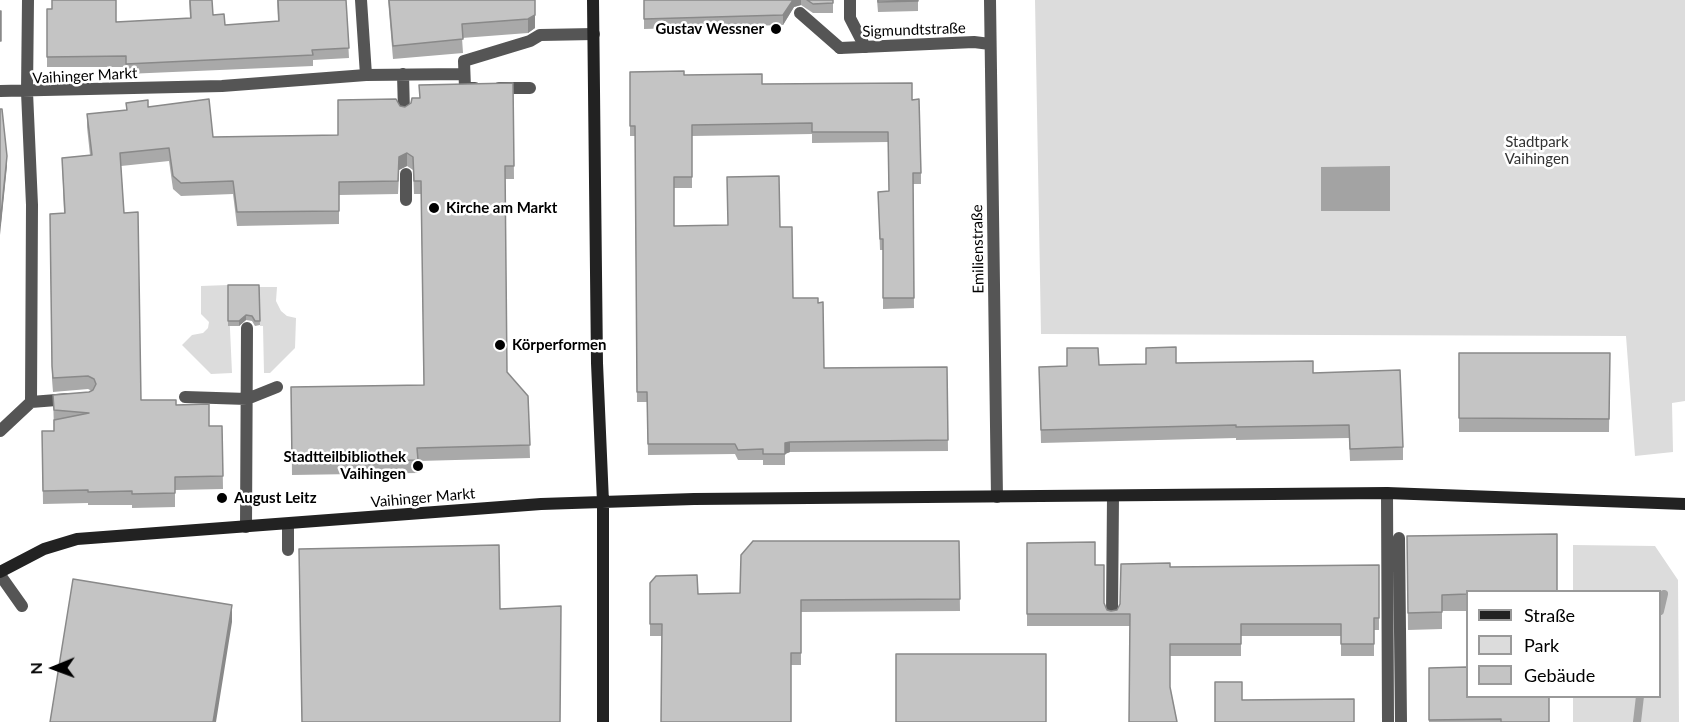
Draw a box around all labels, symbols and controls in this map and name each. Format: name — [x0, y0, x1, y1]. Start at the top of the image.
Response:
street label: Sigmundtstraße — [862, 19, 966, 41]
place label: Gustav Wessner — [655, 20, 764, 38]
marker: Gustav Wessner — [769, 22, 783, 36]
street label: Vaihinger Markt — [32, 64, 138, 88]
park label: Stadtpark Vaihingen — [1505, 133, 1569, 168]
place label: Kirche am Markt — [446, 199, 557, 217]
marker: Kirche am Markt — [427, 201, 441, 215]
street label: Emilienstraße — [968, 204, 988, 294]
place label: Körperformen — [512, 336, 606, 354]
marker: Körperformen — [493, 338, 507, 352]
place label: Stadtteilbibliothek Vaihingen — [283, 448, 406, 483]
marker: Stadtteilbibliothek Vaihingen — [411, 459, 425, 473]
street label: Vaihinger Markt — [370, 484, 476, 512]
place label: August Leitz — [234, 489, 317, 507]
marker: August Leitz — [215, 491, 229, 505]
legend — [1466, 590, 1661, 698]
text: Straße — [1524, 604, 1575, 626]
text: Park — [1524, 634, 1559, 656]
north arrow — [24, 638, 84, 698]
text: N — [26, 662, 45, 675]
text: Gebäude — [1524, 664, 1595, 686]

